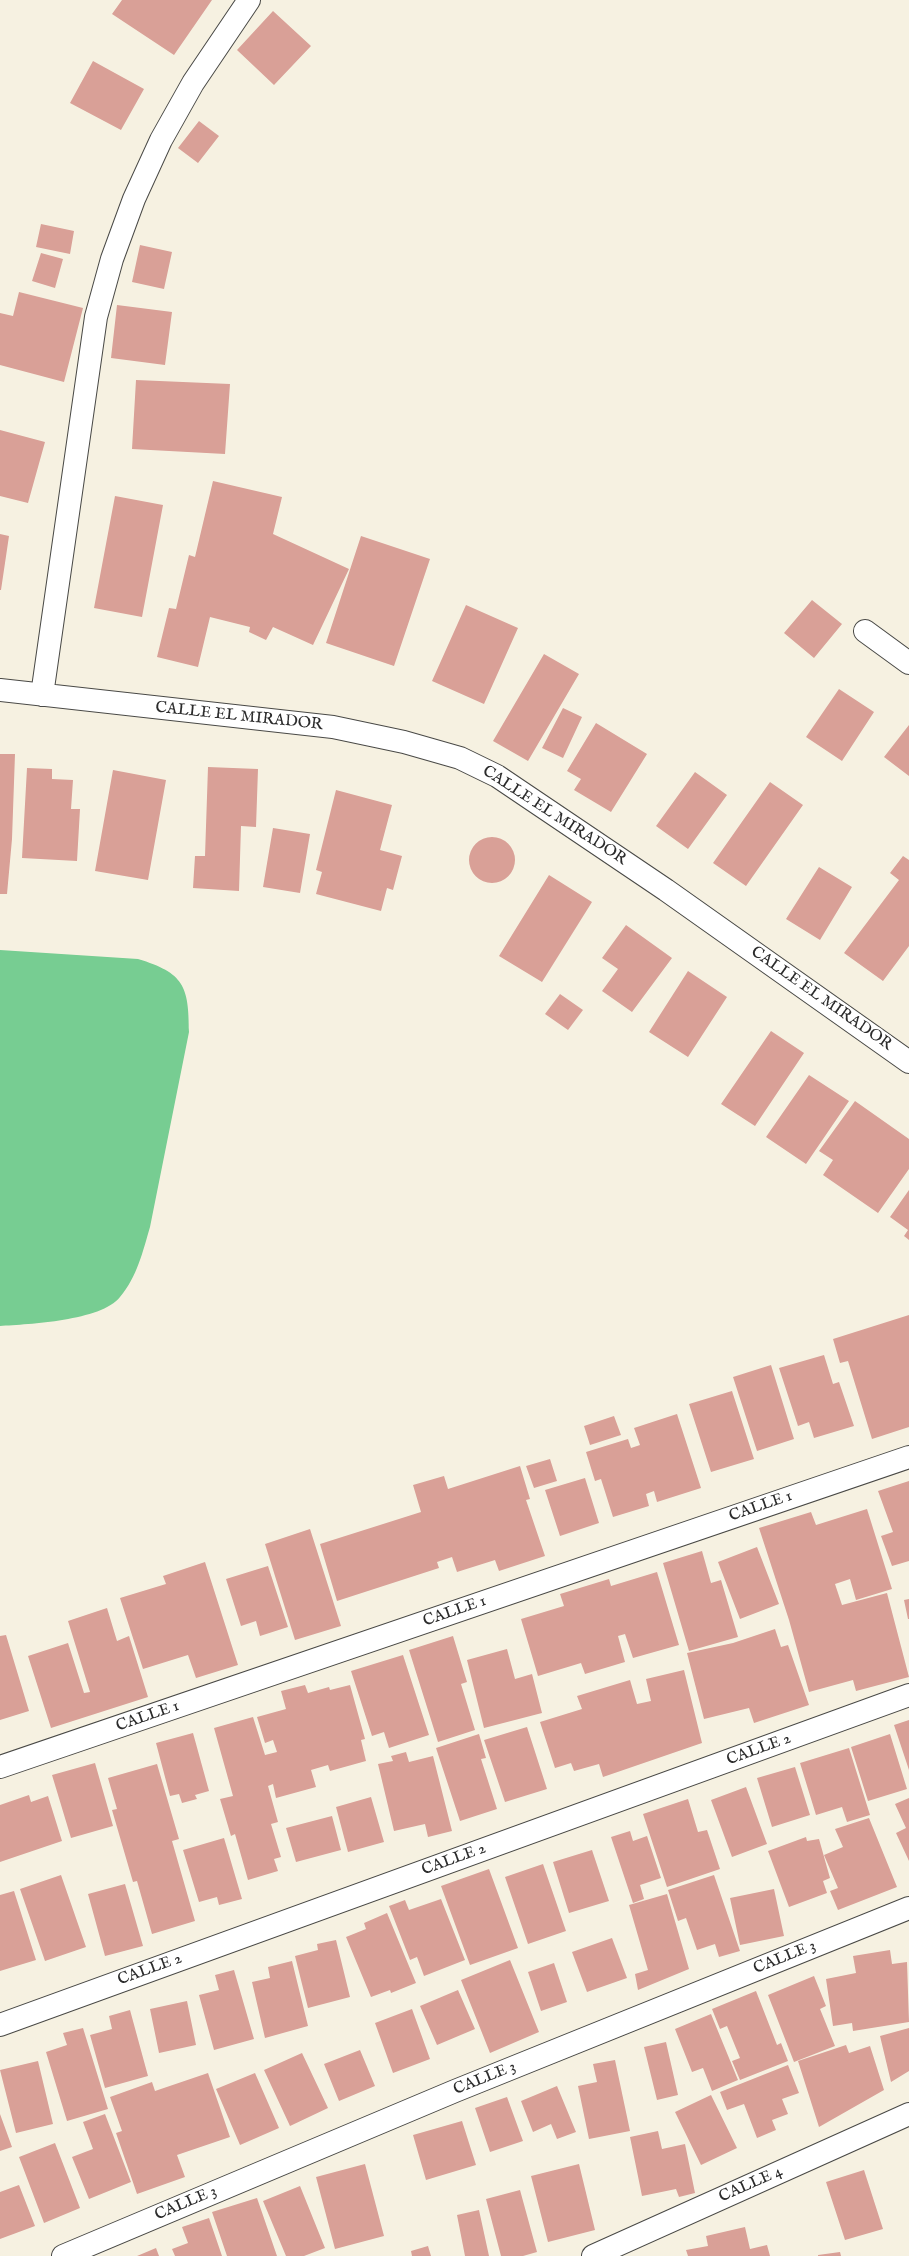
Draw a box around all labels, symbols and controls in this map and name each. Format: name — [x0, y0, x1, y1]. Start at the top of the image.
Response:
street label: CALLE EL MIRADOR — [154, 699, 324, 735]
street label: CALLE EL MIRADOR — [478, 762, 630, 870]
street label: CALLE EL MIRADOR — [747, 943, 895, 1055]
street label: CALLE 1 — [727, 1487, 795, 1527]
street label: CALLE 1 — [421, 1592, 489, 1632]
street label: CALLE 1 — [114, 1697, 182, 1737]
street label: CALLE 2 — [724, 1730, 794, 1770]
street label: CALLE 2 — [419, 1840, 489, 1880]
street label: CALLE 3 — [751, 1937, 819, 1979]
street label: CALLE 2 — [115, 1950, 185, 1990]
street label: CALLE 3 — [451, 2058, 519, 2100]
street label: CALLE 4 — [716, 2163, 786, 2207]
street label: CALLE 3 — [152, 2182, 220, 2226]

